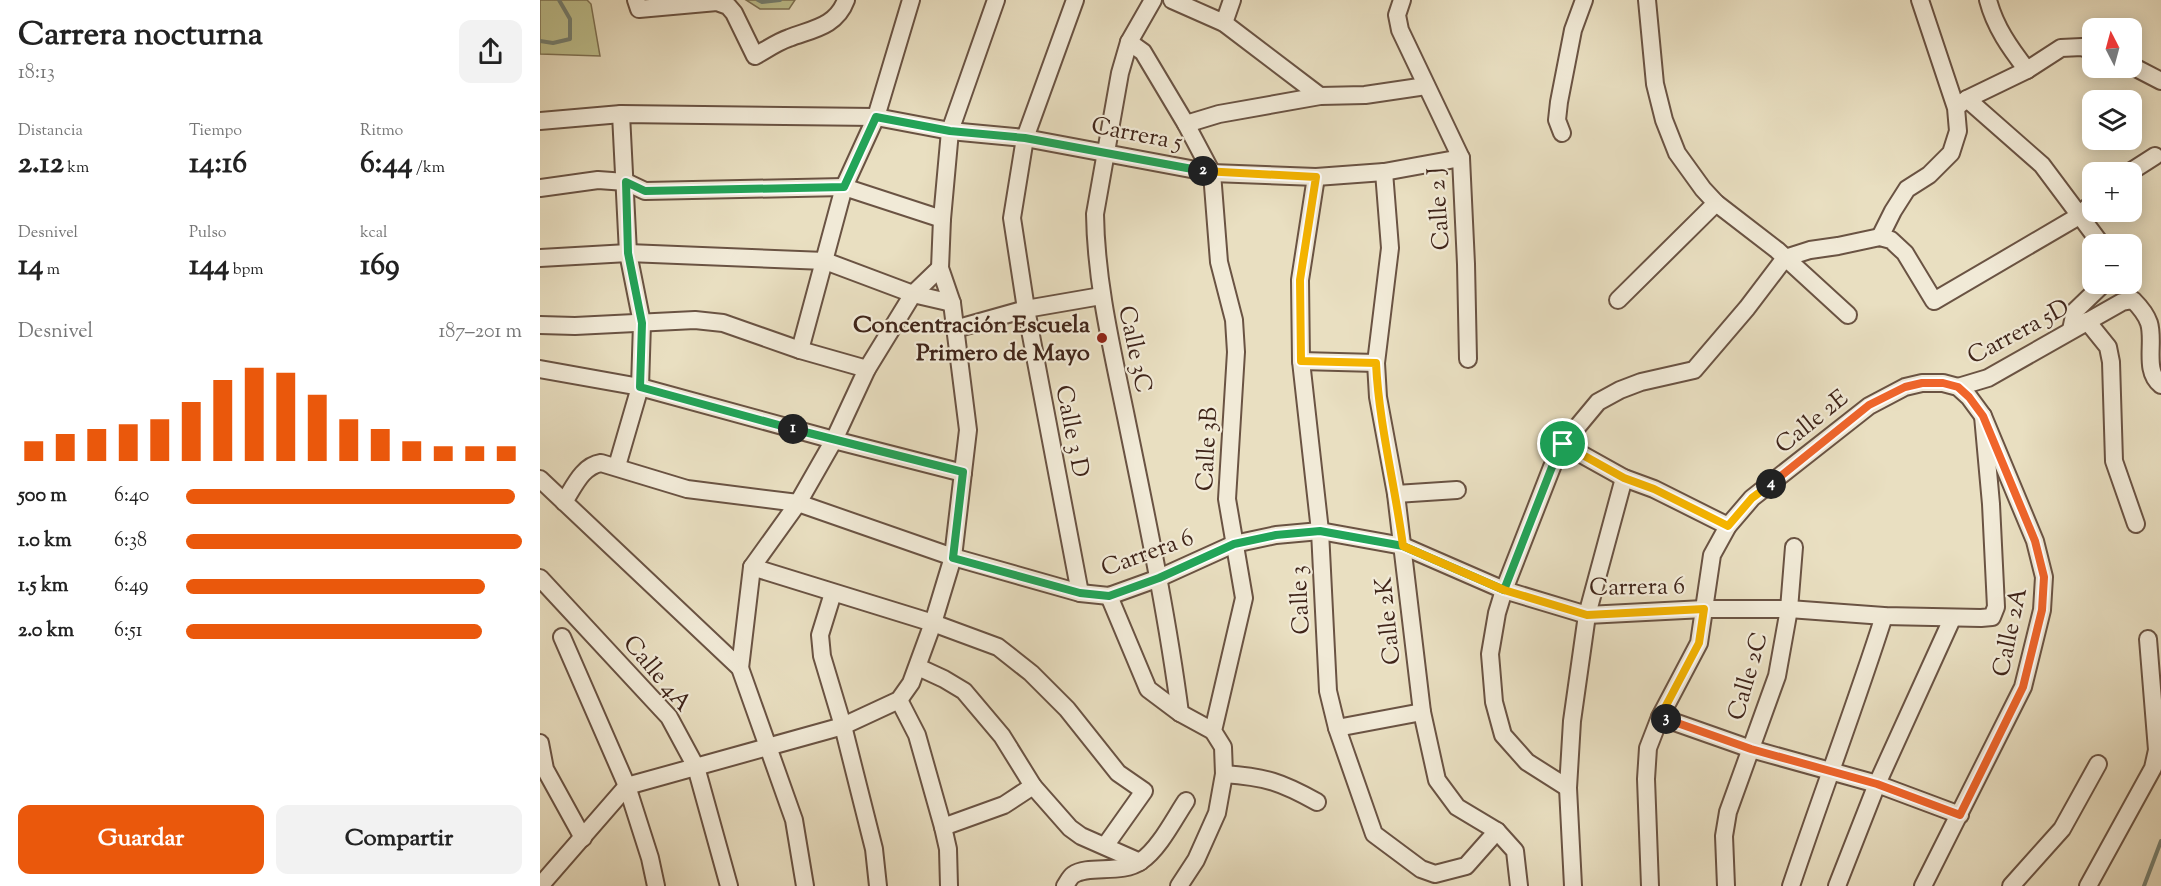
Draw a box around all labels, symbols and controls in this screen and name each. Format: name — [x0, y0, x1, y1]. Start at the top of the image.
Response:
text: Carrera nocturna — [18, 12, 263, 60]
north arrow — [2082, 18, 2142, 78]
map controls — [2082, 18, 2142, 294]
button: share — [459, 20, 522, 83]
text: 18:13 — [18, 59, 55, 88]
button: layers — [2082, 90, 2142, 150]
street label: Carrera 5 — [1088, 109, 1185, 160]
text: Distancia — [18, 120, 83, 143]
text: Tiempo — [189, 120, 242, 143]
text: Ritmo — [360, 120, 403, 143]
text: 2.12 — [18, 143, 64, 186]
text: 14:16 — [189, 143, 247, 186]
text: 6:44 — [360, 143, 413, 186]
pin: 2 — [1188, 156, 1218, 186]
text: km — [64, 157, 89, 180]
text: /km — [413, 157, 445, 180]
text: 2 — [1199, 159, 1207, 182]
button: + — [2082, 162, 2142, 222]
street label: Calle 2 J — [1420, 166, 1460, 251]
text: Desnivel — [18, 222, 78, 245]
text: Pulso — [189, 222, 227, 245]
text: kcal — [360, 222, 388, 245]
button: − — [2082, 234, 2142, 294]
text: 14 — [18, 245, 43, 288]
text: 144 — [189, 245, 229, 288]
text: 169 — [360, 245, 400, 288]
text: m — [43, 259, 60, 282]
text: bpm — [229, 259, 264, 282]
street label: Carrera 5D — [1962, 292, 2076, 374]
street label: Calle 3C — [1108, 303, 1160, 396]
place label: Concentración Escuela Primero de Mayo — [853, 309, 1091, 371]
text: Desnivel — [18, 318, 93, 347]
text: 187–201 m — [438, 318, 522, 347]
marker: Concentración Escuela Primero de Mayo — [1095, 331, 1109, 345]
street label: Calle 3 D — [1045, 382, 1097, 480]
street label: Calle 2E — [1768, 382, 1856, 463]
street label: Calle 3B — [1189, 406, 1227, 492]
pin: 1 — [778, 414, 808, 444]
text: 1 — [790, 417, 796, 440]
pin — [1537, 418, 1588, 469]
icon: arrive — [1546, 427, 1579, 460]
pin: 4 — [1756, 469, 1786, 499]
text: 4 — [1767, 472, 1775, 495]
text: 500 m — [18, 482, 67, 511]
text: 6:40 — [114, 482, 149, 511]
street label: Carrera 6 — [1097, 521, 1199, 586]
text: 1.0 km — [18, 527, 72, 556]
text: 6:38 — [114, 527, 147, 556]
street label: Calle 3 — [1282, 564, 1320, 635]
street label: Carrera 6 — [1589, 570, 1685, 606]
text: 1.5 km — [18, 572, 68, 601]
text: 6:49 — [114, 572, 149, 601]
street label: Calle 2K — [1367, 575, 1411, 666]
street label: Calle 2A — [1985, 584, 2037, 680]
text: 2.0 km — [18, 617, 74, 646]
text: 6:51 — [114, 617, 143, 646]
street label: Calle 4A — [614, 628, 699, 720]
street label: Calle 2C — [1720, 629, 1778, 725]
pin: 3 — [1651, 704, 1681, 734]
text: 3 — [1663, 707, 1669, 730]
button: Guardar — [18, 805, 264, 874]
button: Compartir — [276, 805, 522, 874]

